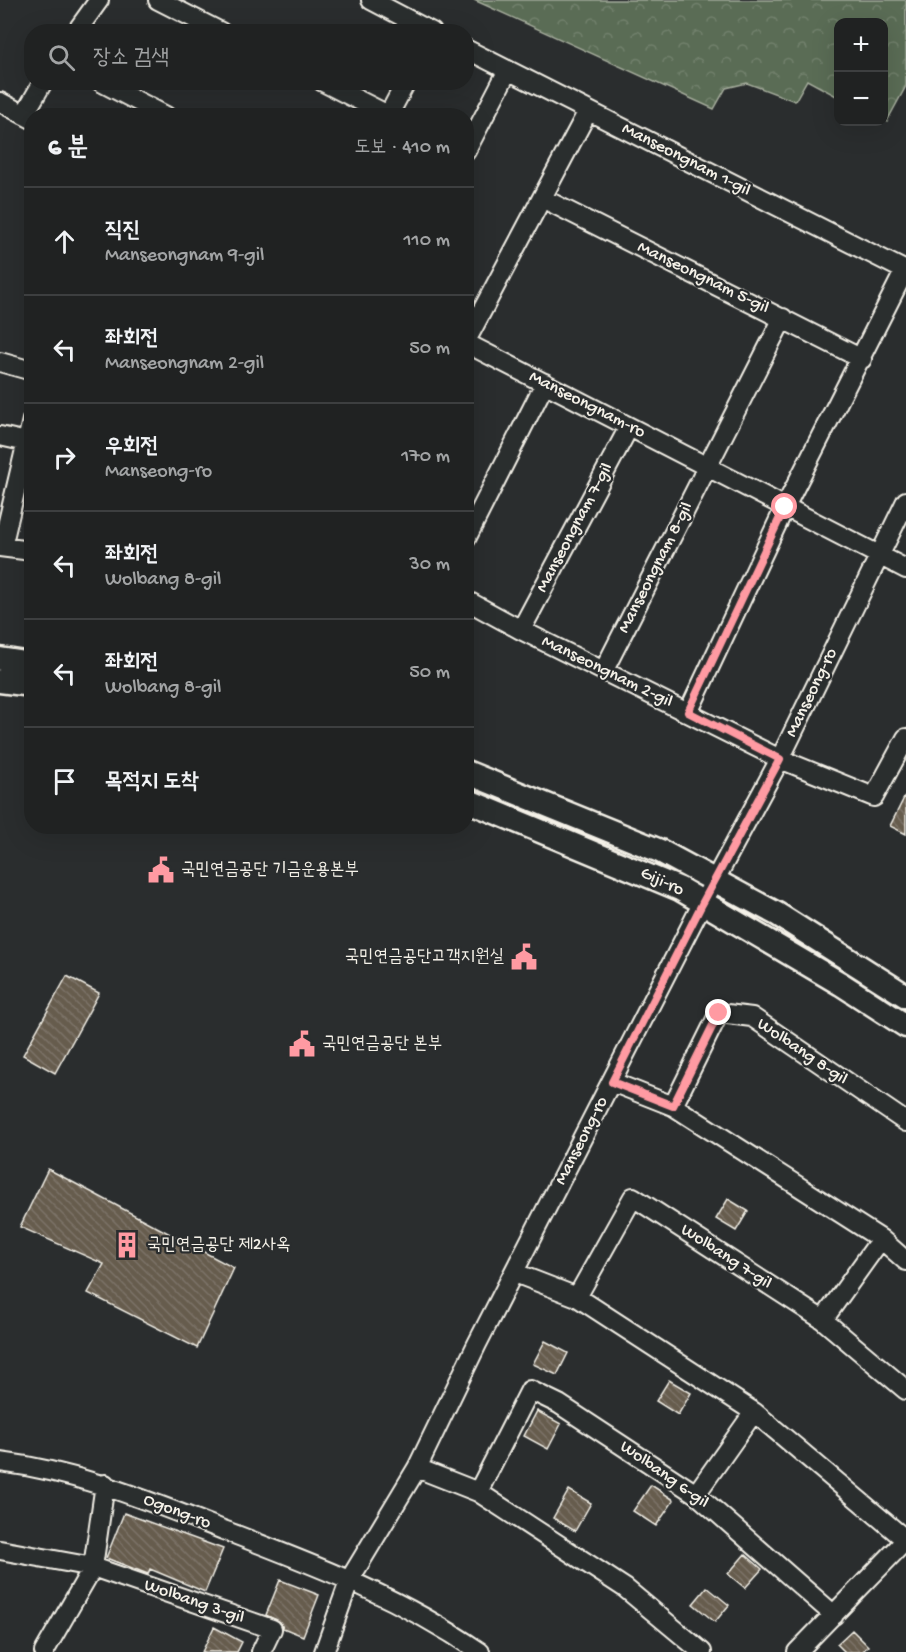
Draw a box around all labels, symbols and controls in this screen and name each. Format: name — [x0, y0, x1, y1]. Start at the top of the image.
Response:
map controls — [834, 18, 888, 126]
button: + — [834, 18, 888, 72]
search box — [24, 24, 474, 90]
icon: search — [45, 41, 78, 74]
text: 장소 검색 — [93, 46, 169, 72]
button: − — [834, 72, 888, 126]
street label: Manseongnam 1-gil — [618, 118, 754, 202]
text: 6 분 — [48, 134, 88, 165]
text: 도보 · 410 m — [354, 137, 450, 160]
text: 직진 — [105, 219, 140, 245]
icon: ahead — [48, 225, 81, 258]
text: 110 m — [404, 230, 450, 253]
street label: Manseongnam 5-gil — [634, 237, 772, 319]
text: Manseongnam 9-gil — [105, 245, 264, 268]
text: 좌회전 — [105, 327, 158, 353]
icon: left — [48, 333, 81, 366]
text: 50 m — [409, 338, 450, 361]
text: Manseongnam 2-gil — [105, 353, 264, 376]
street label: Manseongnam-ro — [525, 367, 649, 443]
text: 우회전 — [105, 435, 158, 461]
icon: right — [48, 441, 81, 474]
text: 170 m — [401, 446, 450, 469]
street label: Manseongnam 7-gil — [532, 460, 618, 596]
text: Manseong-ro — [105, 461, 212, 484]
route start — [771, 493, 797, 519]
street label: Manseongnam 8-gil — [614, 499, 698, 637]
text: 좌회전 — [105, 543, 158, 569]
icon: left — [48, 549, 81, 582]
text: 30 m — [409, 554, 450, 577]
text: Wolbang 8-gil — [105, 569, 221, 592]
street label: Manseongnam 2-gil — [538, 631, 676, 713]
street label: Manseong-ro — [781, 645, 843, 741]
text: 좌회전 — [105, 651, 158, 677]
icon: left — [48, 657, 81, 690]
text: 50 m — [409, 662, 450, 685]
text: Wolbang 8-gil — [105, 677, 221, 700]
icon: arrive — [48, 765, 81, 798]
text: 목적지 도착 — [105, 770, 199, 796]
public building icon: 국민연금공단 기금운용본부 — [146, 855, 176, 885]
place label: 국민연금공단 기금운용본부 — [181, 860, 359, 881]
street label: Giji-ro — [637, 863, 687, 901]
public building icon: 국민연금공단고객지원실 — [509, 942, 539, 972]
place label: 국민연금공단고객지원실 — [345, 947, 505, 968]
route end — [705, 999, 731, 1025]
street label: Wolbang 8-gil — [753, 1014, 851, 1090]
public building icon: 국민연금공단 본부 — [287, 1029, 317, 1059]
place label: 국민연금공단 본부 — [322, 1034, 442, 1055]
street label: Manseong-ro — [551, 1093, 613, 1189]
street label: Wolbang 7-gil — [677, 1220, 775, 1294]
building icon: 국민연금공단 제2사옥 — [112, 1230, 142, 1260]
place label: 국민연금공단 제2사옥 — [147, 1235, 290, 1256]
street label: Wolbang 6-gil — [615, 1437, 713, 1513]
street label: Ogong-ro — [140, 1490, 214, 1534]
street label: Wolbang 3-gil — [141, 1575, 247, 1629]

